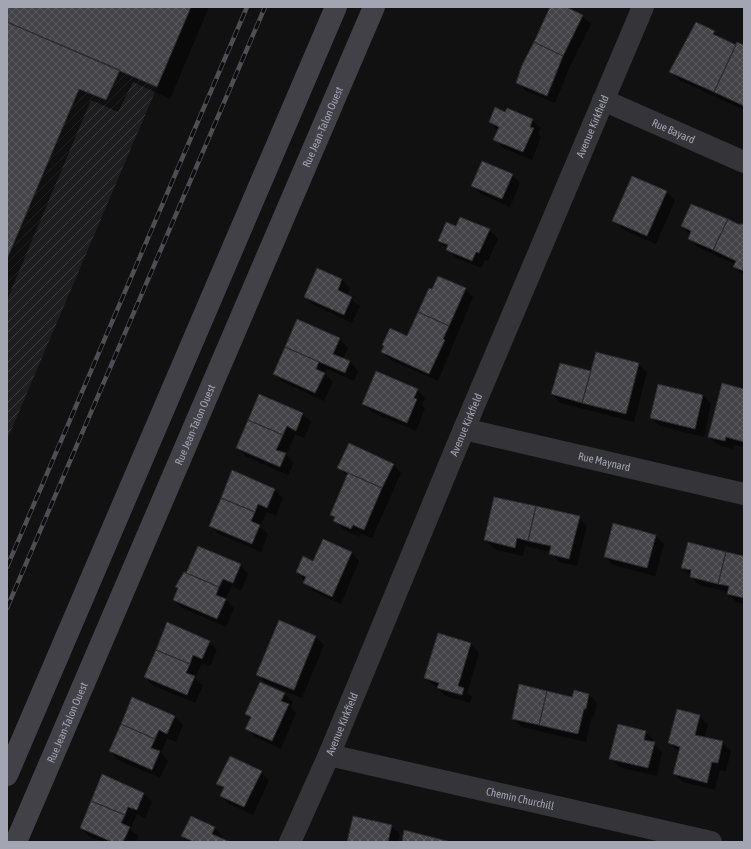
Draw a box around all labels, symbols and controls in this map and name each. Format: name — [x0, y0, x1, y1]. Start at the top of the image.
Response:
street label: Rue Jean-Talon Ouest — [300, 85, 345, 169]
street label: Avenue Kirkfield — [574, 93, 611, 159]
street label: Rue Bayard — [650, 116, 697, 146]
street label: Rue Jean-Talon Ouest — [172, 383, 217, 467]
street label: Avenue Kirkfield — [448, 392, 484, 458]
street label: Rue Maynard — [577, 450, 632, 473]
street label: Rue Jean-Talon Ouest — [45, 680, 90, 765]
street label: Avenue Kirkfield — [324, 691, 360, 757]
street label: Chemin Churchill — [485, 785, 555, 812]

